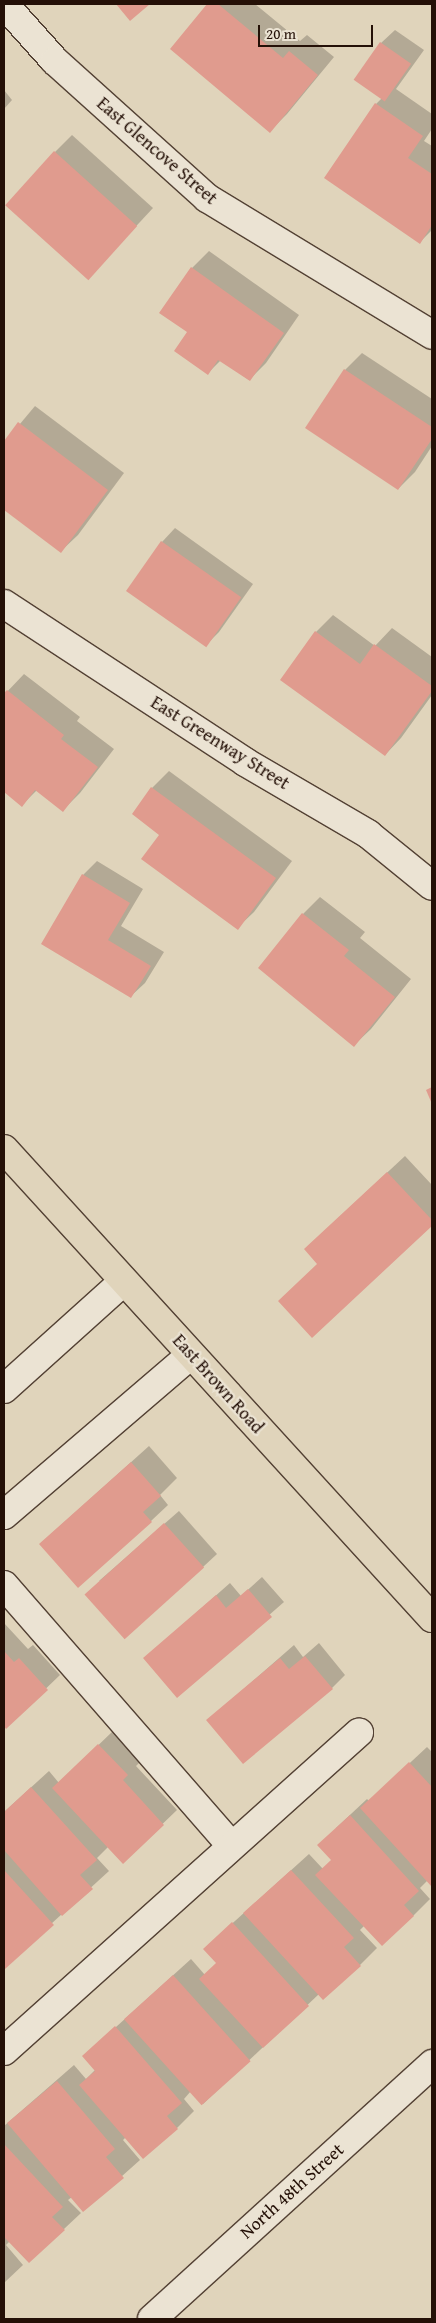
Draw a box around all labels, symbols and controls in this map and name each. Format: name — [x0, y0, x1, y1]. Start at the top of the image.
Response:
scale bar — [261, 15, 376, 47]
text: 20 m — [266, 23, 296, 44]
street label: East Glencove Street — [92, 93, 222, 209]
street label: East Greenway Street — [147, 692, 293, 794]
street label: East Brown Road — [168, 1330, 268, 1438]
street label: North 48th Street — [236, 2139, 348, 2243]

